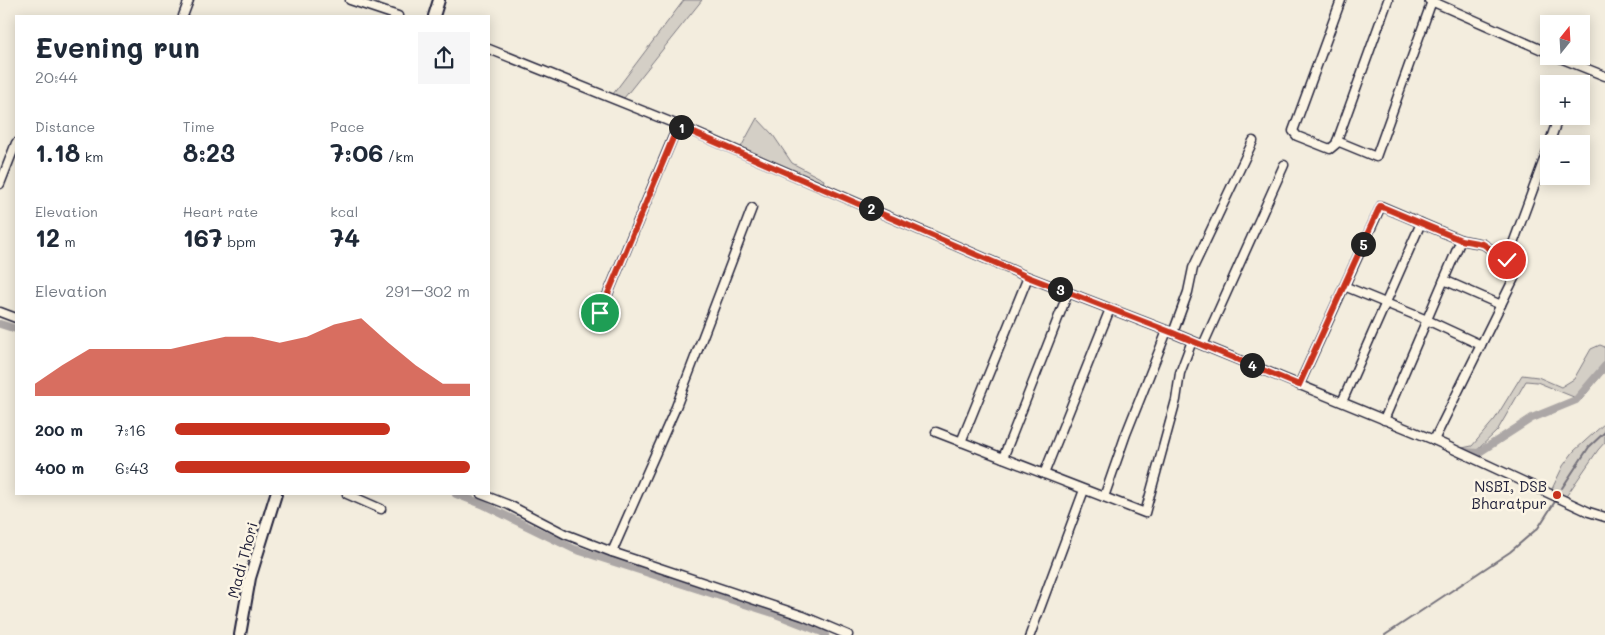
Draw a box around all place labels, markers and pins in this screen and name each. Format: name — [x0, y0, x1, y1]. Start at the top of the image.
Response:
pin: 1 — [668, 114, 694, 140]
pin: 2 — [858, 196, 884, 220]
pin: 5 — [1350, 232, 1376, 256]
pin — [1486, 239, 1528, 281]
pin: 3 — [1048, 276, 1072, 302]
pin — [579, 292, 621, 334]
pin: 4 — [1240, 352, 1264, 378]
place label: NSBI, DSB Bharatpur — [1471, 476, 1547, 513]
marker: NSBI, DSB Bharatpur — [1551, 489, 1563, 501]

